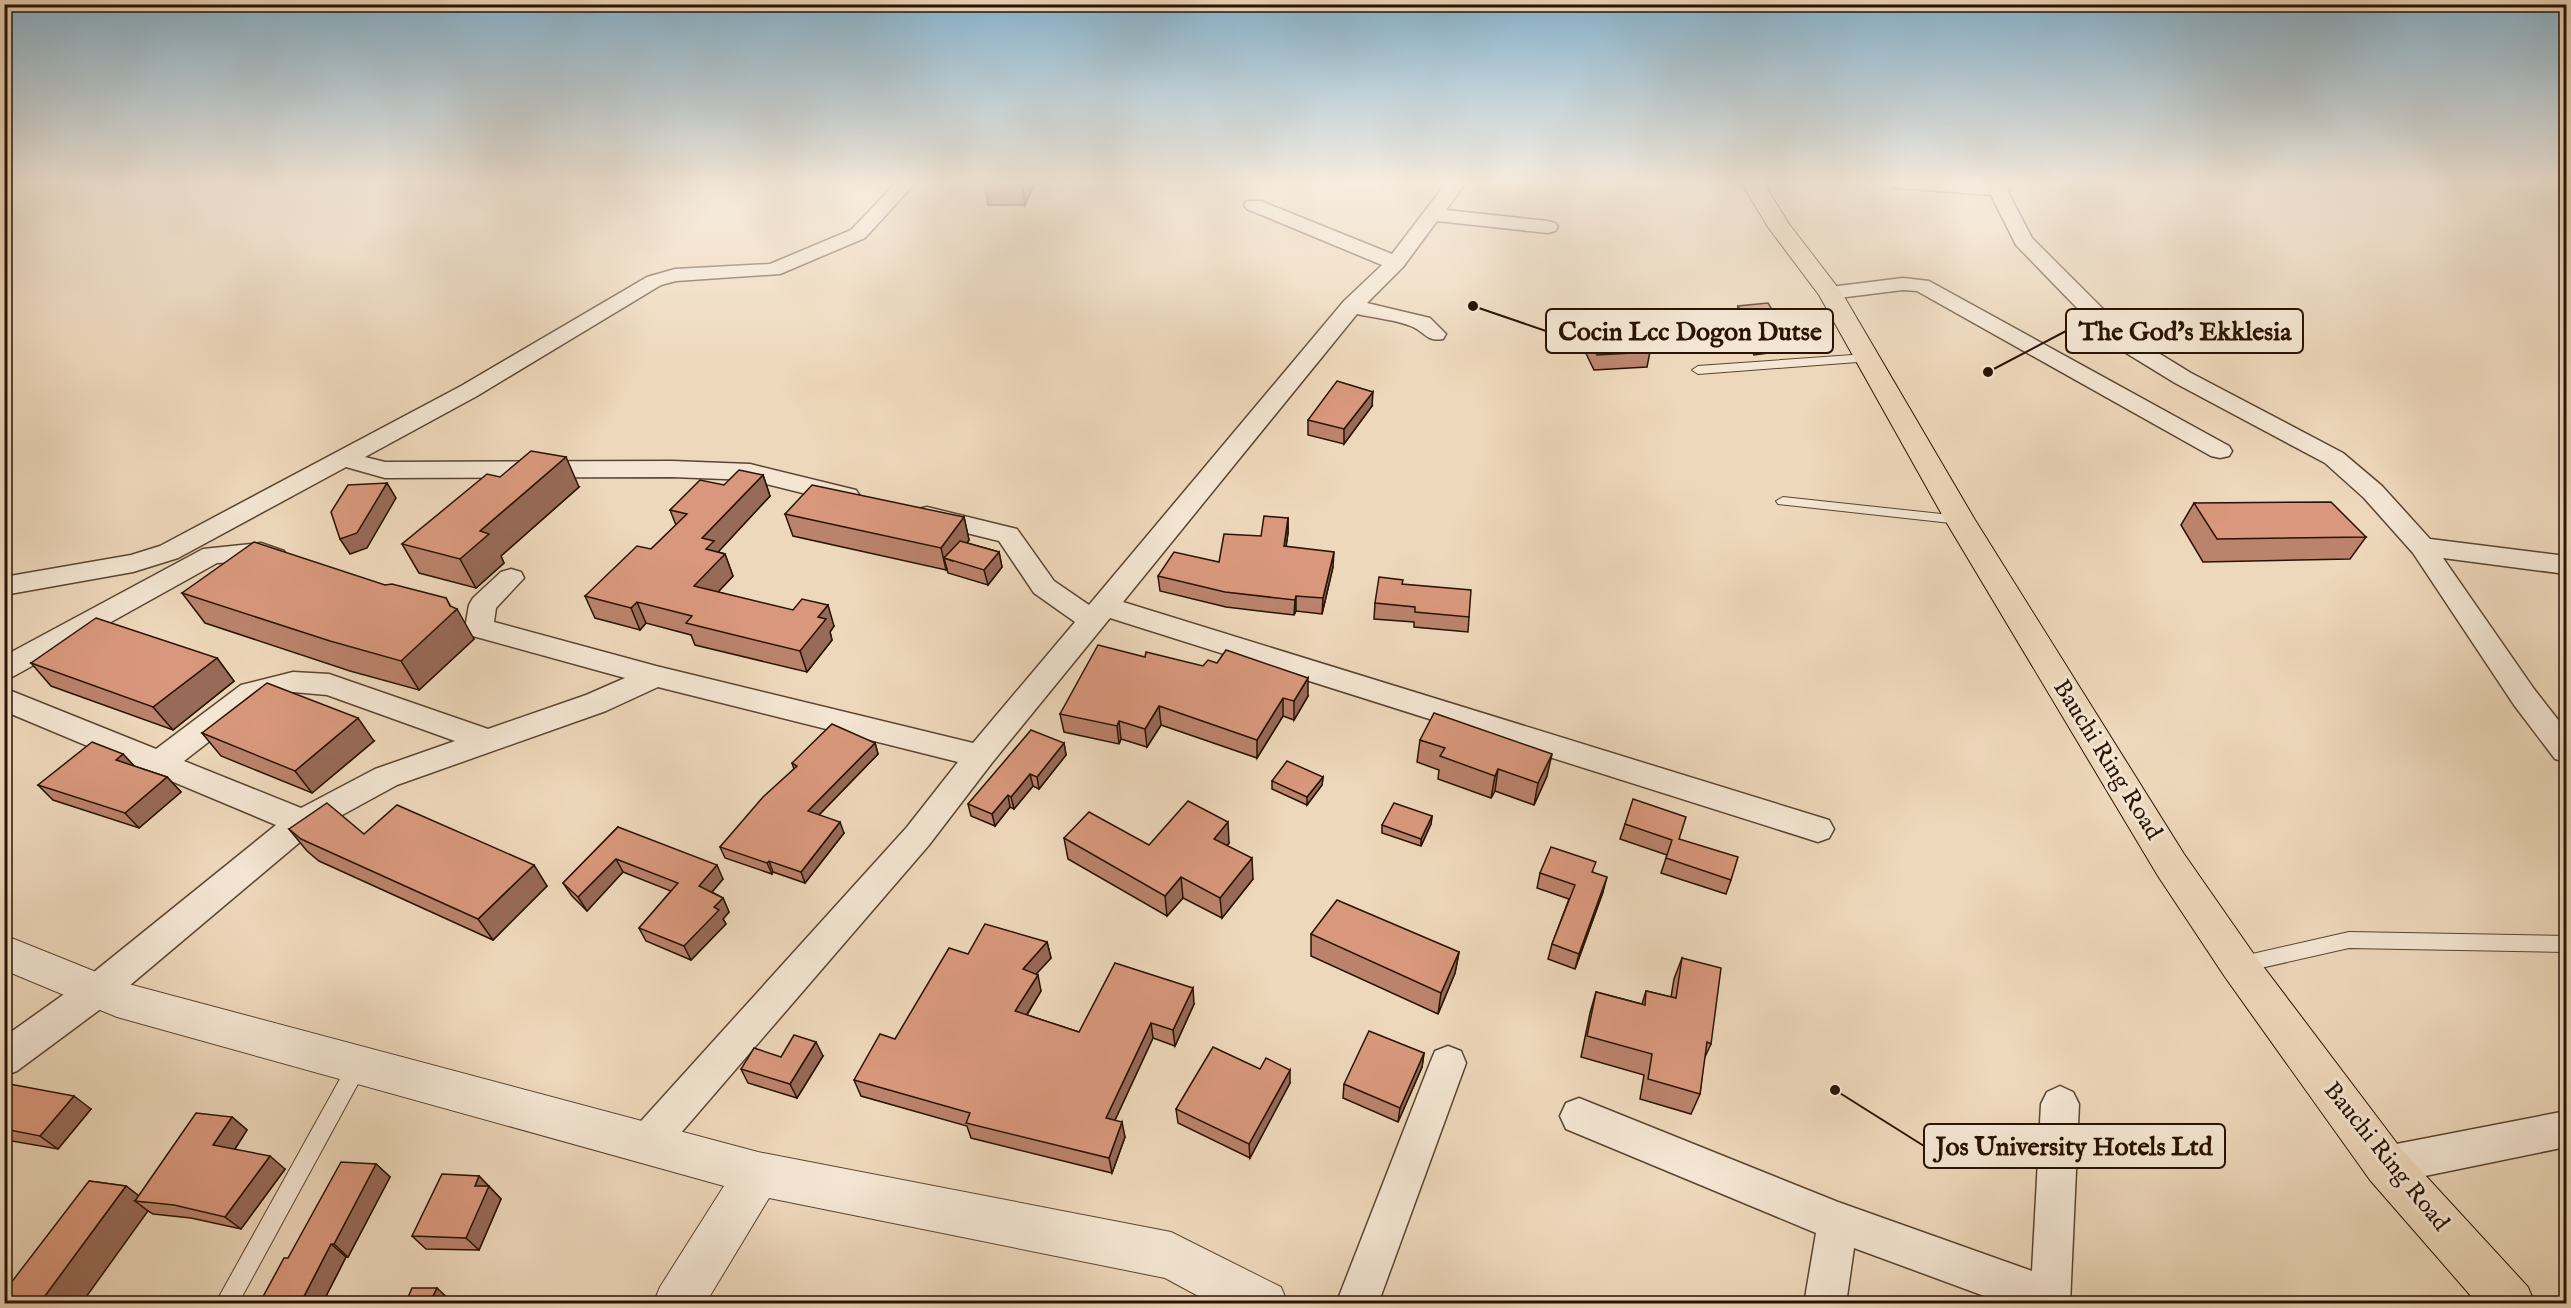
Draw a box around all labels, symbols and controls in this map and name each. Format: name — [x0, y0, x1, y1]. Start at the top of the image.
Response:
callout: Cocin Lcc Dogon Dutse — [1546, 309, 1833, 353]
callout: The God's Ekklesia — [2066, 309, 2303, 353]
text: Cocin Lcc Dogon Dutse — [1558, 316, 1822, 349]
text: The God's Ekklesia — [2078, 316, 2292, 349]
street label: Bauchi Ring Road — [2045, 674, 2169, 846]
street label: Bauchi Ring Road — [2316, 1076, 2456, 1238]
callout: Jos University Hotels Ltd — [1924, 1124, 2225, 1168]
text: Jos University Hotels Ltd — [1932, 1131, 2214, 1164]

